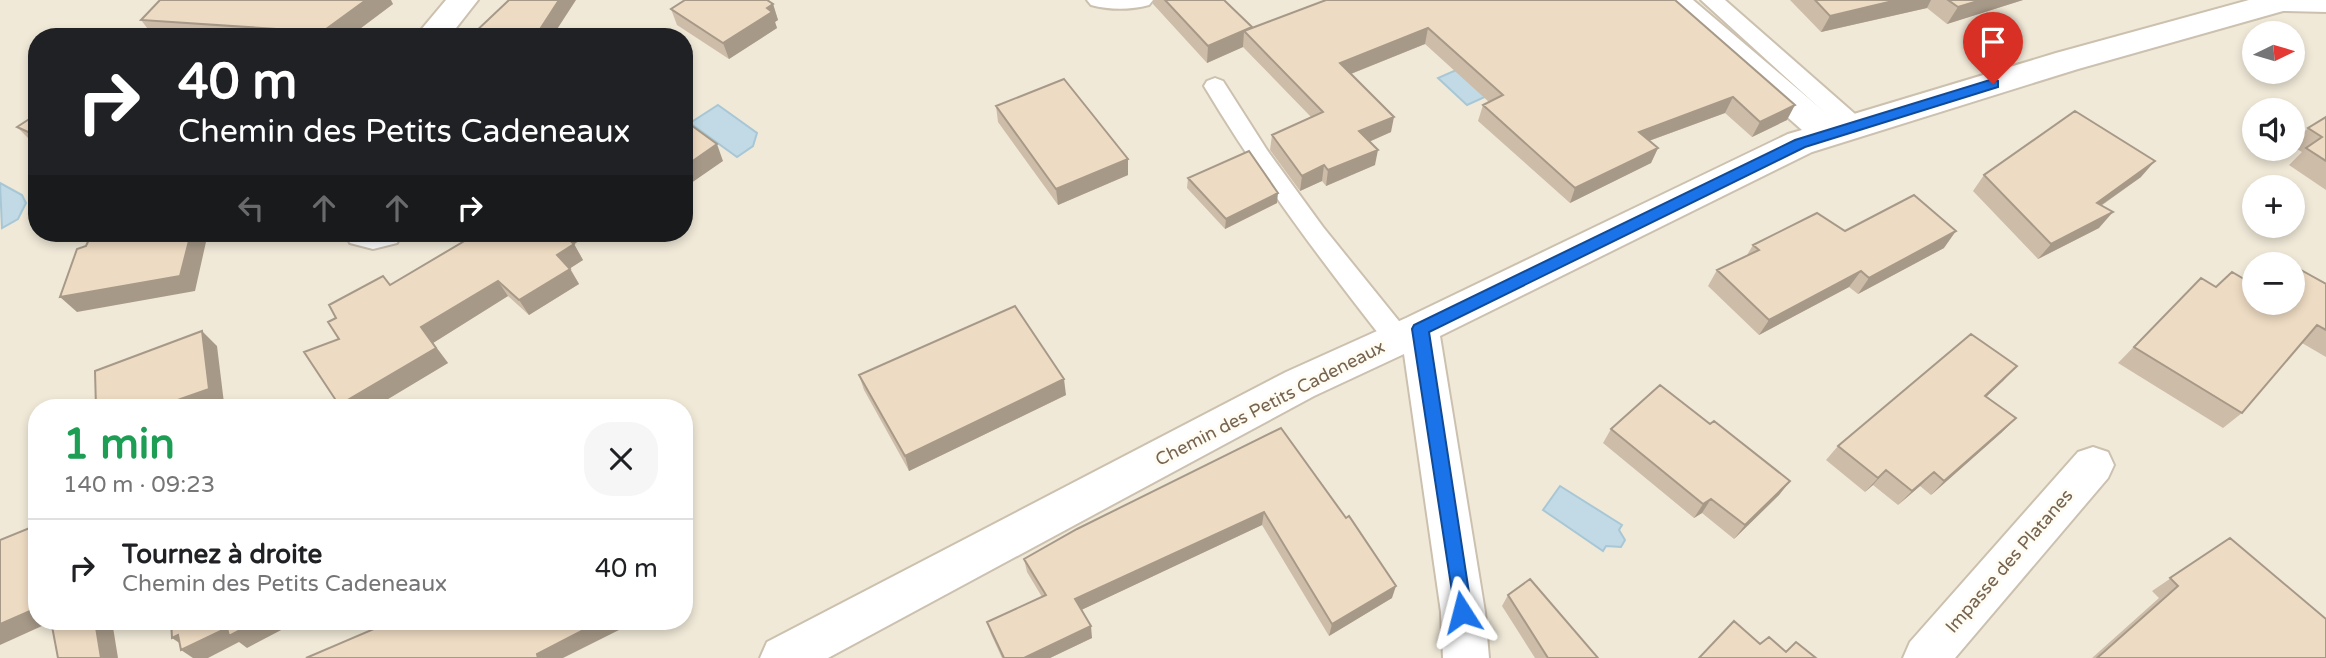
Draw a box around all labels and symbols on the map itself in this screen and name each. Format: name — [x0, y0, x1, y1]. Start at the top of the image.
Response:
pin — [1963, 12.0, 2023, 84]
north arrow — [2242, 21, 2305, 84]
street label: Chemin des Petits Cadeneaux — [1152, 335, 1388, 471]
street label: Impasse des Platanes — [1941, 485, 2077, 637]
position arrow — [1425, 575, 1499, 649]

